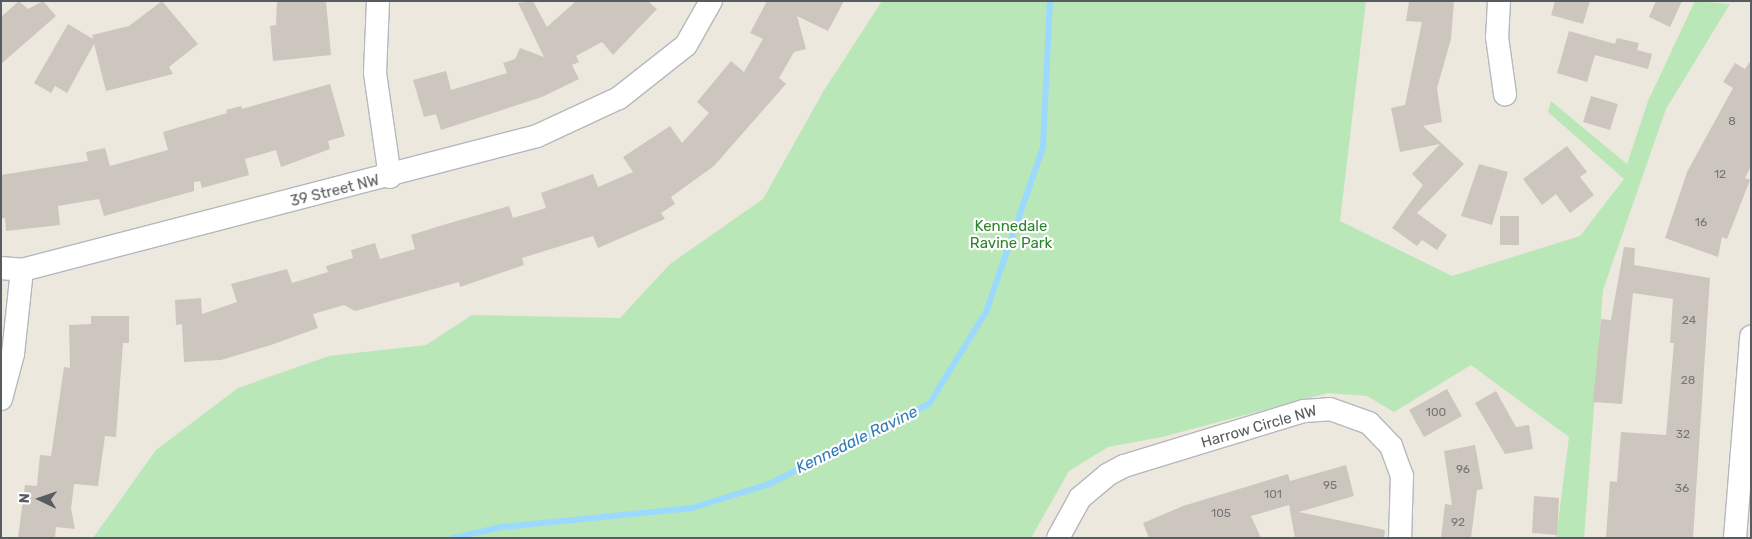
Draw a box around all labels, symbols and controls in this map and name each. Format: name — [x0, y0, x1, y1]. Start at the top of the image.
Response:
house number: 8 — [1728, 115, 1736, 129]
house number: 12 — [1714, 168, 1726, 182]
street label: 39 Street NW — [289, 171, 381, 211]
house number: 16 — [1695, 216, 1707, 230]
park label: Kennedale Ravine Park — [970, 217, 1052, 252]
house number: 24 — [1682, 314, 1696, 328]
house number: 28 — [1681, 374, 1695, 388]
water label: Kennedale Ravine — [793, 402, 921, 478]
street label: Harrow Circle NW — [1199, 402, 1319, 452]
house number: 100 — [1426, 406, 1446, 420]
house number: 32 — [1676, 428, 1690, 442]
house number: 96 — [1456, 463, 1470, 477]
north arrow — [15, 474, 65, 524]
house number: 95 — [1323, 479, 1337, 493]
house number: 36 — [1675, 482, 1689, 496]
house number: 101 — [1264, 488, 1282, 502]
text: N — [16, 493, 33, 504]
house number: 105 — [1211, 507, 1231, 521]
house number: 92 — [1451, 516, 1465, 530]

